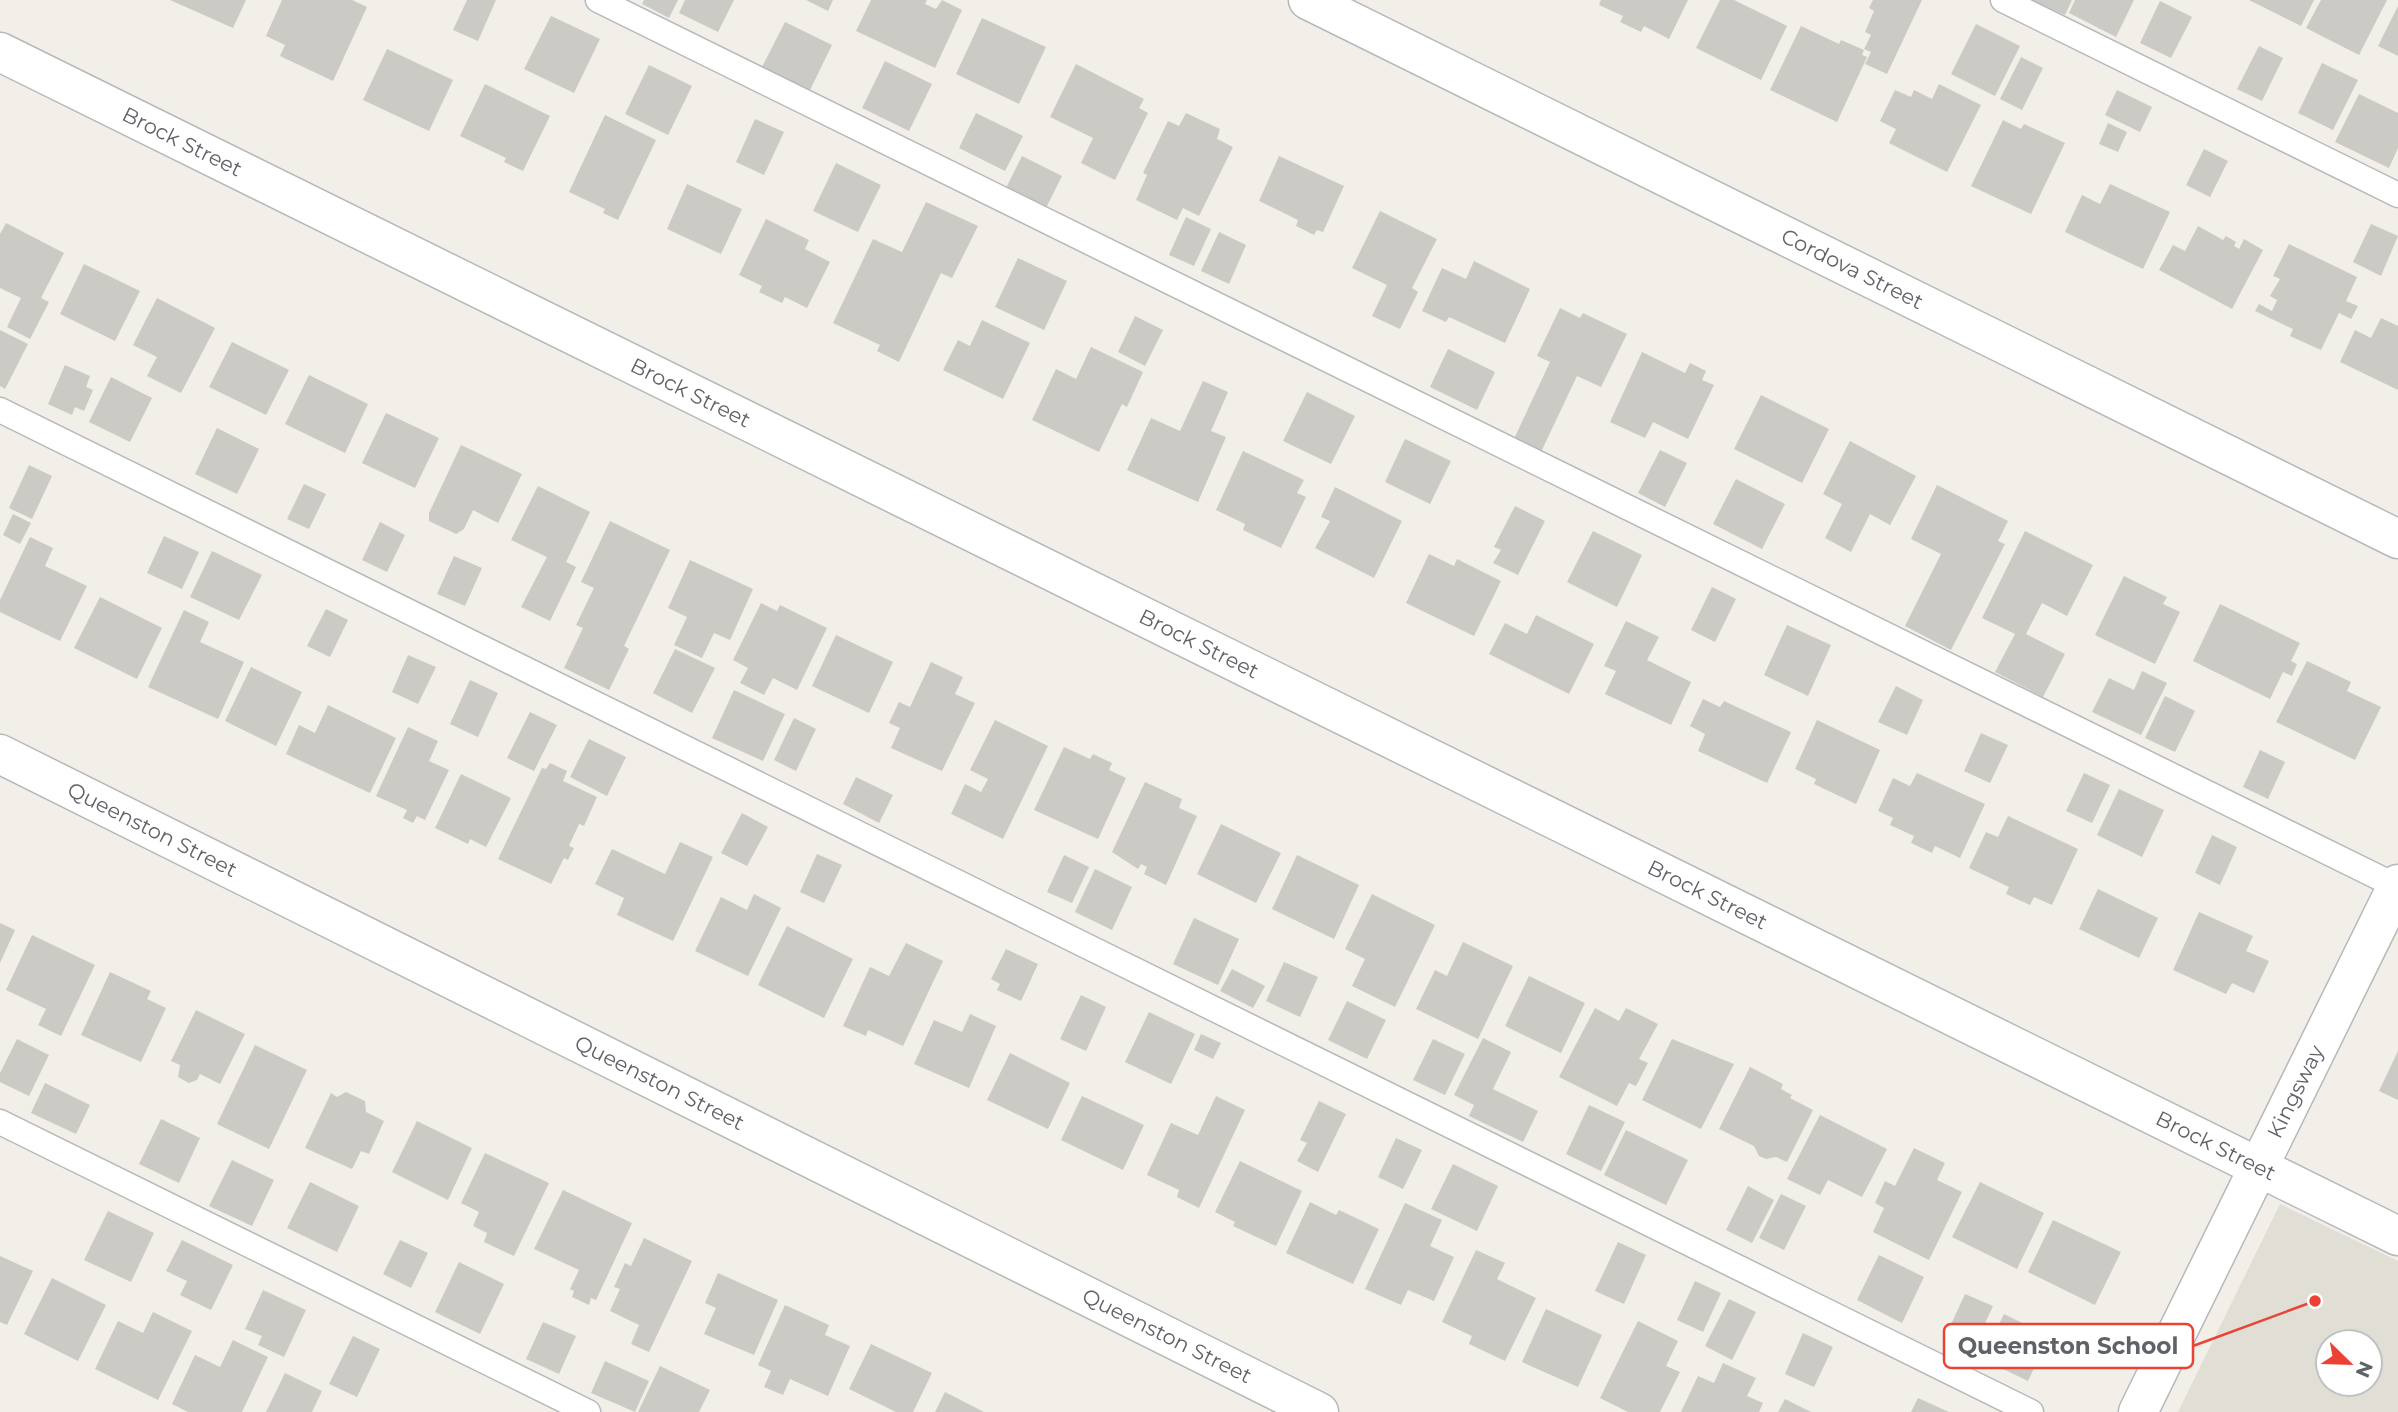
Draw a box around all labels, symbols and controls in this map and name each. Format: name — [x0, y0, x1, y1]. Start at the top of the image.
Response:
street label: Brock Street — [118, 101, 246, 182]
street label: Cordova Street — [1777, 223, 1927, 314]
street label: Brock Street — [627, 352, 755, 433]
street label: Brock Street — [1135, 603, 1263, 684]
street label: Queenston Street — [63, 777, 241, 882]
street label: Brock Street — [1643, 854, 1771, 935]
street label: Queenston Street — [571, 1030, 749, 1135]
street label: Kingsway — [2262, 1040, 2329, 1142]
street label: Brock Street — [2152, 1105, 2280, 1186]
street label: Queenston Street — [1078, 1283, 1256, 1388]
callout: Queenston School — [1944, 1324, 2193, 1368]
north arrow — [2314, 1328, 2384, 1398]
text: Queenston School — [1958, 1332, 2178, 1360]
text: N — [2351, 1358, 2378, 1381]

